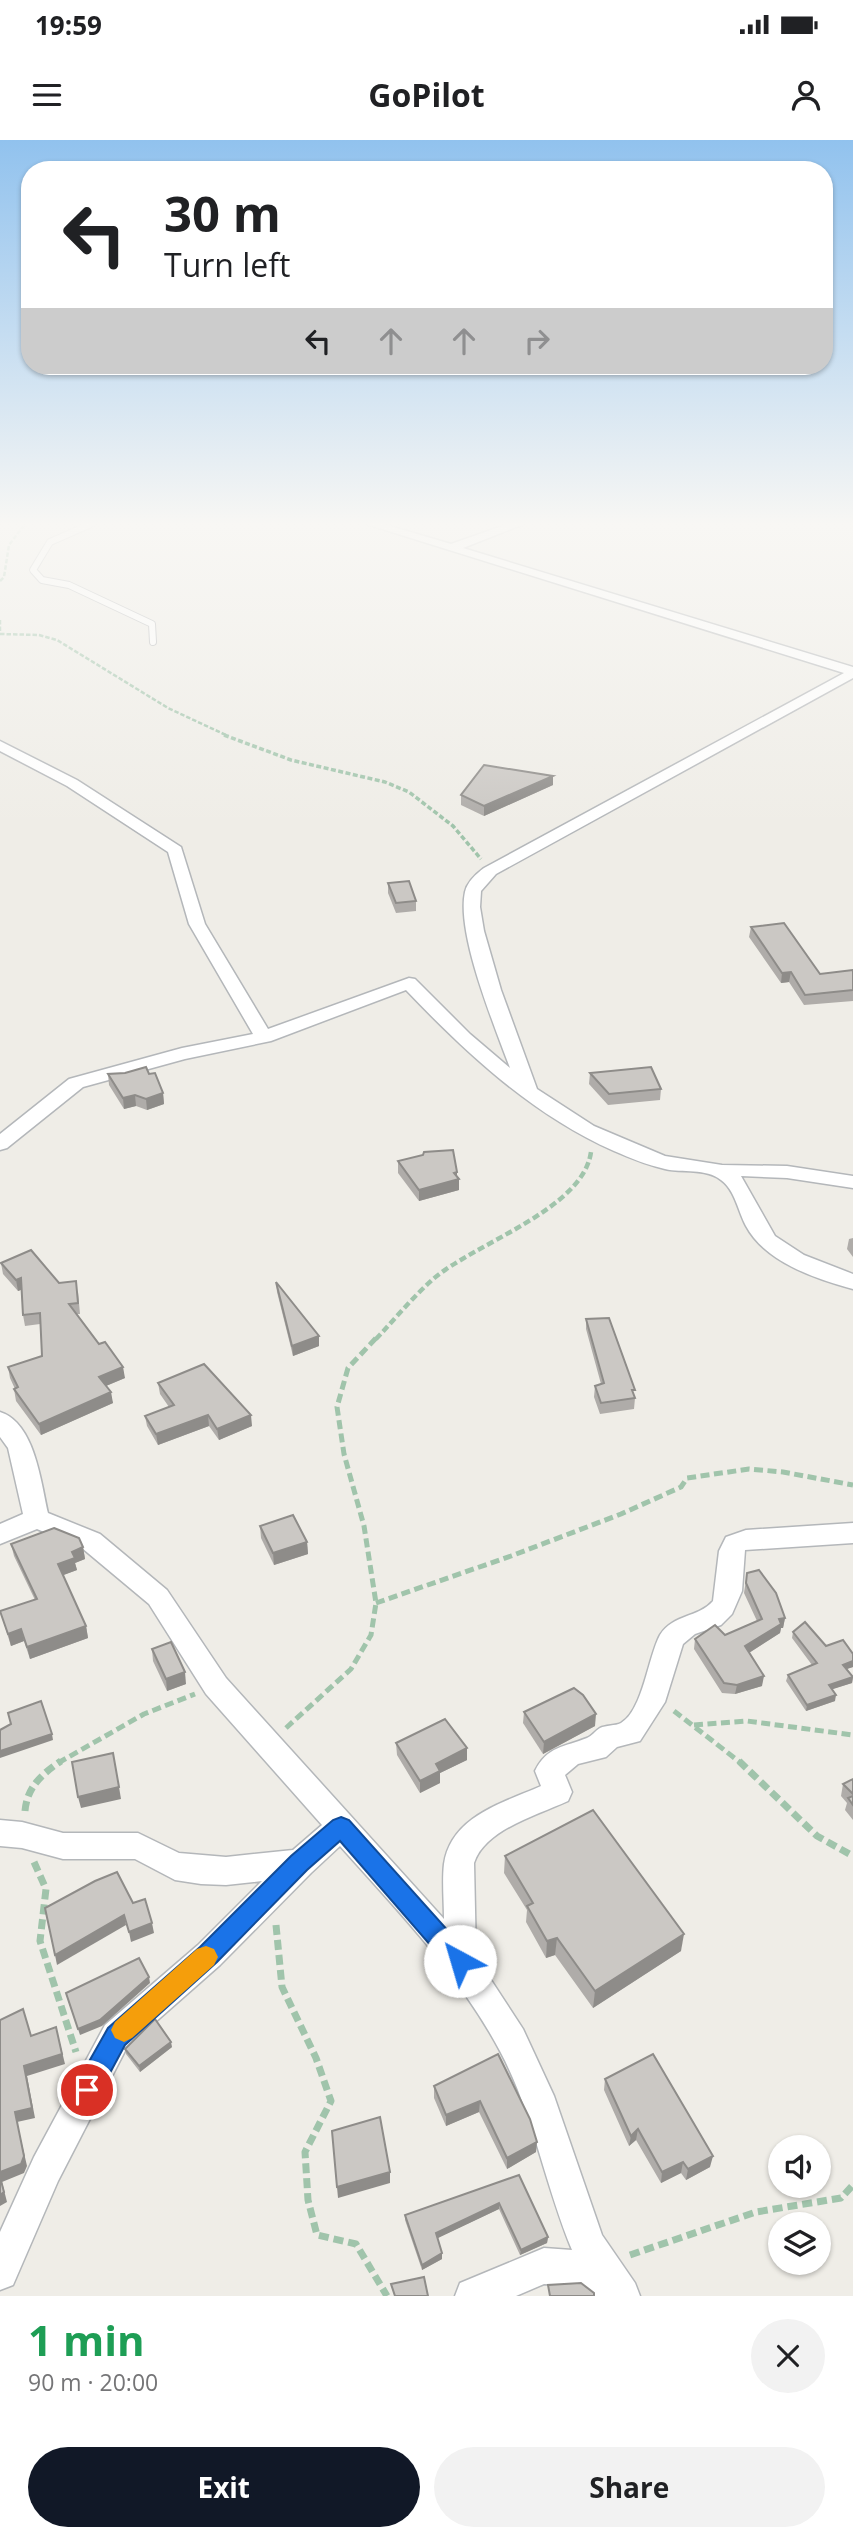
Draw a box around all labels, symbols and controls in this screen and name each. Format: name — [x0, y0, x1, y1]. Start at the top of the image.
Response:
text: 19:59 — [35, 7, 102, 43]
text: GoPilot — [368, 73, 485, 116]
icon: menu — [28, 76, 66, 114]
icon: person — [787, 76, 825, 114]
text: 30 m — [164, 180, 281, 246]
icon: left — [49, 189, 140, 280]
text: Turn left — [164, 243, 290, 286]
icon: left — [299, 322, 337, 360]
icon: ahead — [372, 322, 410, 360]
icon: ahead — [445, 322, 483, 360]
icon: right — [518, 322, 556, 360]
position arrow — [423, 1924, 497, 1998]
pin — [57, 2060, 117, 2120]
icon: arrive — [68, 2071, 106, 2109]
map controls — [768, 2135, 831, 2275]
button: sound — [768, 2135, 831, 2198]
button: layers — [768, 2212, 831, 2275]
text: 1 min — [28, 2311, 145, 2368]
button: close — [751, 2319, 825, 2393]
text: 90 m · 20:00 — [28, 2366, 158, 2398]
button: Exit — [28, 2447, 420, 2527]
button: Share — [434, 2447, 825, 2527]

